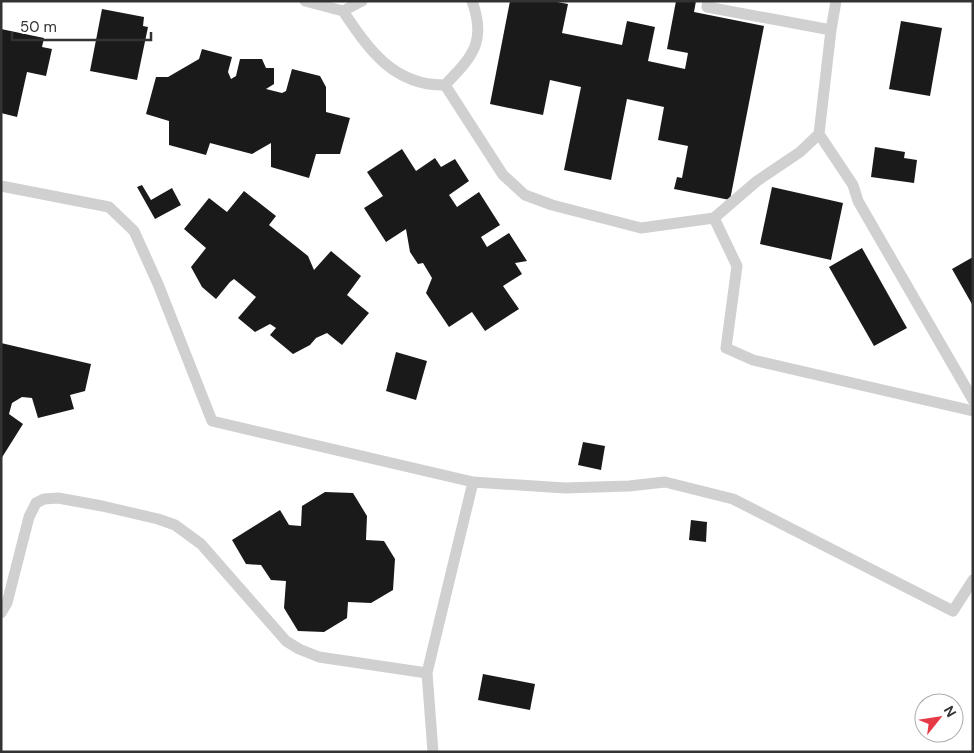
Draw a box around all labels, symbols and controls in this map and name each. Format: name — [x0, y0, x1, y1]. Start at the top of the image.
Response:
scale bar — [12, 10, 151, 42]
text: 50 m — [20, 17, 57, 37]
north arrow — [914, 693, 964, 743]
text: N — [940, 703, 961, 720]

